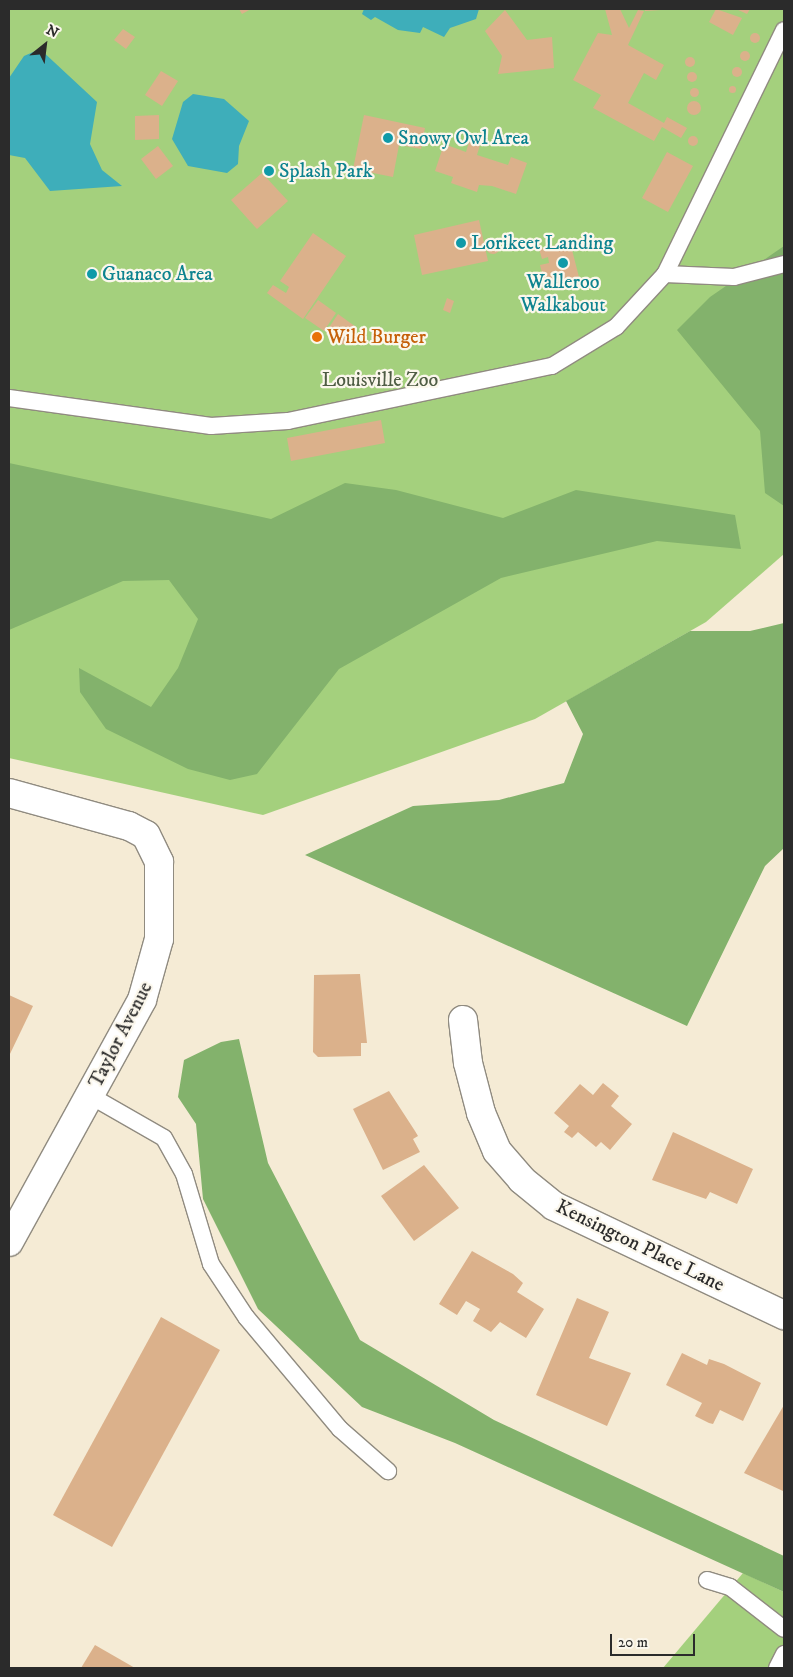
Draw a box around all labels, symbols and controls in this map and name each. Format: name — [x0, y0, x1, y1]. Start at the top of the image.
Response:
north arrow — [20, 20, 70, 70]
text: N — [43, 21, 62, 43]
place label: Snowy Owl Area — [398, 126, 529, 150]
marker: Snowy Owl Area — [382, 132, 394, 144]
place label: Splash Park — [279, 159, 373, 183]
marker: Splash Park — [263, 165, 275, 177]
place label: Lorikeet Landing — [471, 231, 613, 255]
marker: Lorikeet Landing — [455, 237, 467, 249]
marker: Walleroo Walkabout — [557, 257, 569, 269]
place label: Guanaco Area — [102, 262, 213, 286]
marker: Guanaco Area — [86, 268, 98, 280]
place label: Walleroo Walkabout — [520, 271, 606, 318]
place label: Wild Burger — [327, 325, 426, 349]
marker: Wild Burger — [311, 331, 323, 343]
park label: Louisville Zoo — [322, 368, 438, 392]
street label: Taylor Avenue — [84, 978, 158, 1092]
street label: Kensington Place Lane — [552, 1195, 728, 1297]
scale bar — [613, 1624, 698, 1656]
text: 20 m — [618, 1633, 648, 1652]

